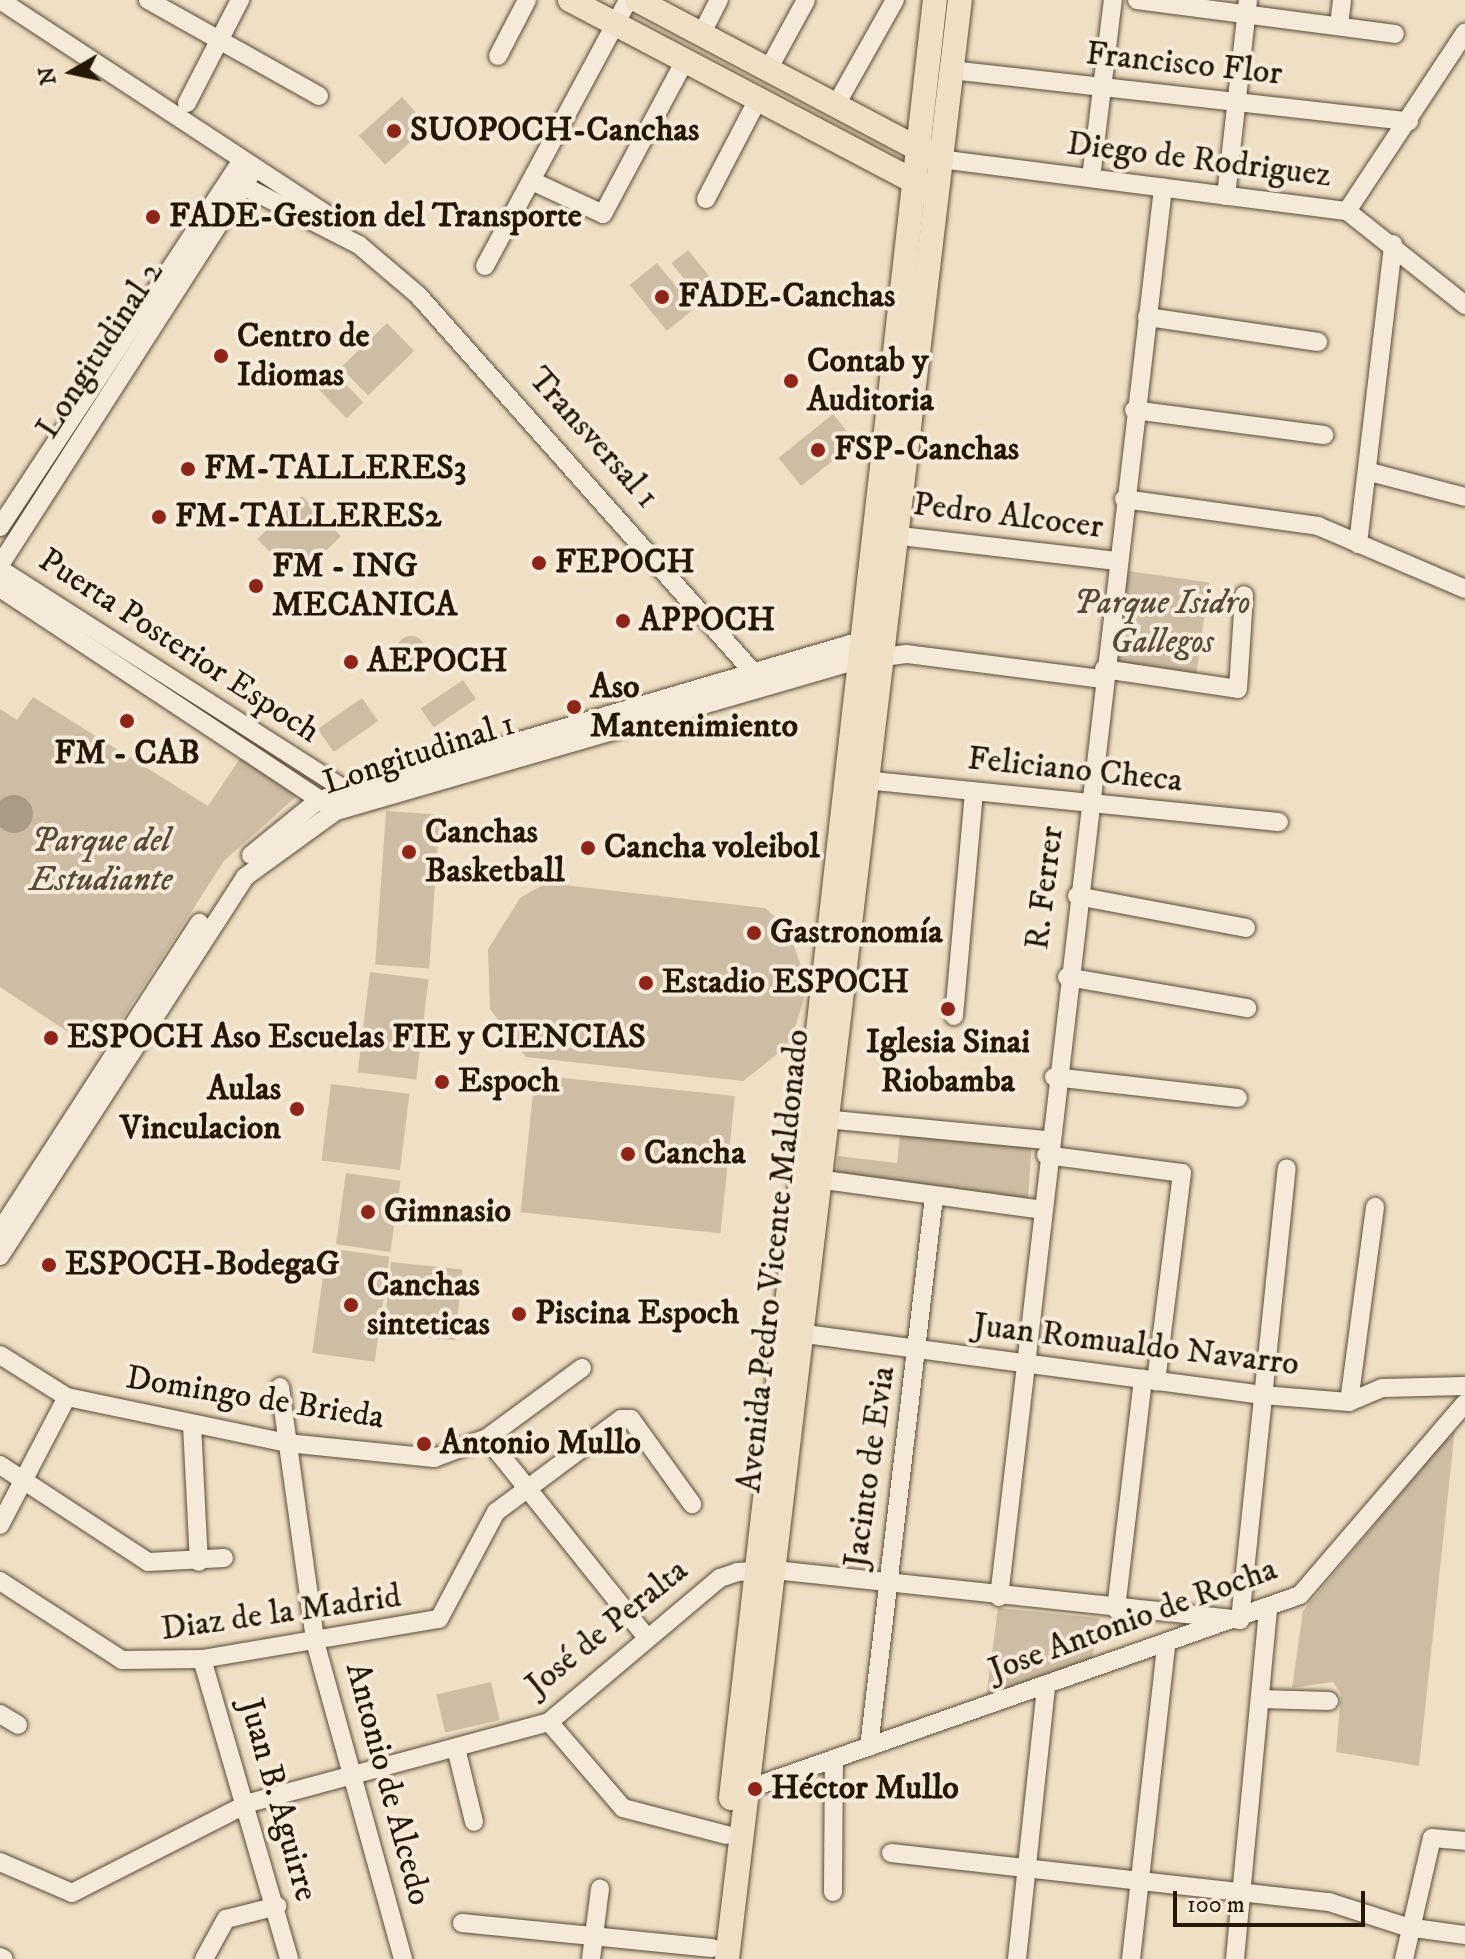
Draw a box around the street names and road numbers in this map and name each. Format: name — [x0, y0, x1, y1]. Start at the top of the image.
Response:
street label: Francisco Flor — [1084, 33, 1284, 95]
street label: Diego de Rodriguez — [1064, 124, 1334, 196]
street label: Longitudinal 2 — [27, 254, 173, 446]
street label: Transversal 1 — [519, 359, 667, 517]
street label: Pedro Alcocer — [911, 484, 1105, 548]
street label: Puerta Posterior Espoch — [31, 540, 327, 752]
street label: Longitudinal 1 — [318, 704, 520, 804]
street label: Feliciano Checa — [966, 738, 1184, 802]
street label: R. Ferrer — [1017, 824, 1073, 952]
street label: Avenida Pedro Vicente Maldonado — [729, 1027, 819, 1495]
street label: Juan Romualdo Navarro — [971, 1305, 1301, 1385]
street label: Domingo de Brieda — [123, 1357, 387, 1439]
street label: Jacinto de Evia — [836, 1364, 904, 1570]
street label: Jose Antonio de Rocha — [983, 1549, 1283, 1691]
street label: José de Peralta — [518, 1550, 696, 1706]
street label: Diaz de la Madrid — [158, 1576, 404, 1650]
street label: Antonio de Alcedo — [336, 1658, 440, 1910]
street label: Juan B. Aguirre — [230, 1694, 326, 1906]

